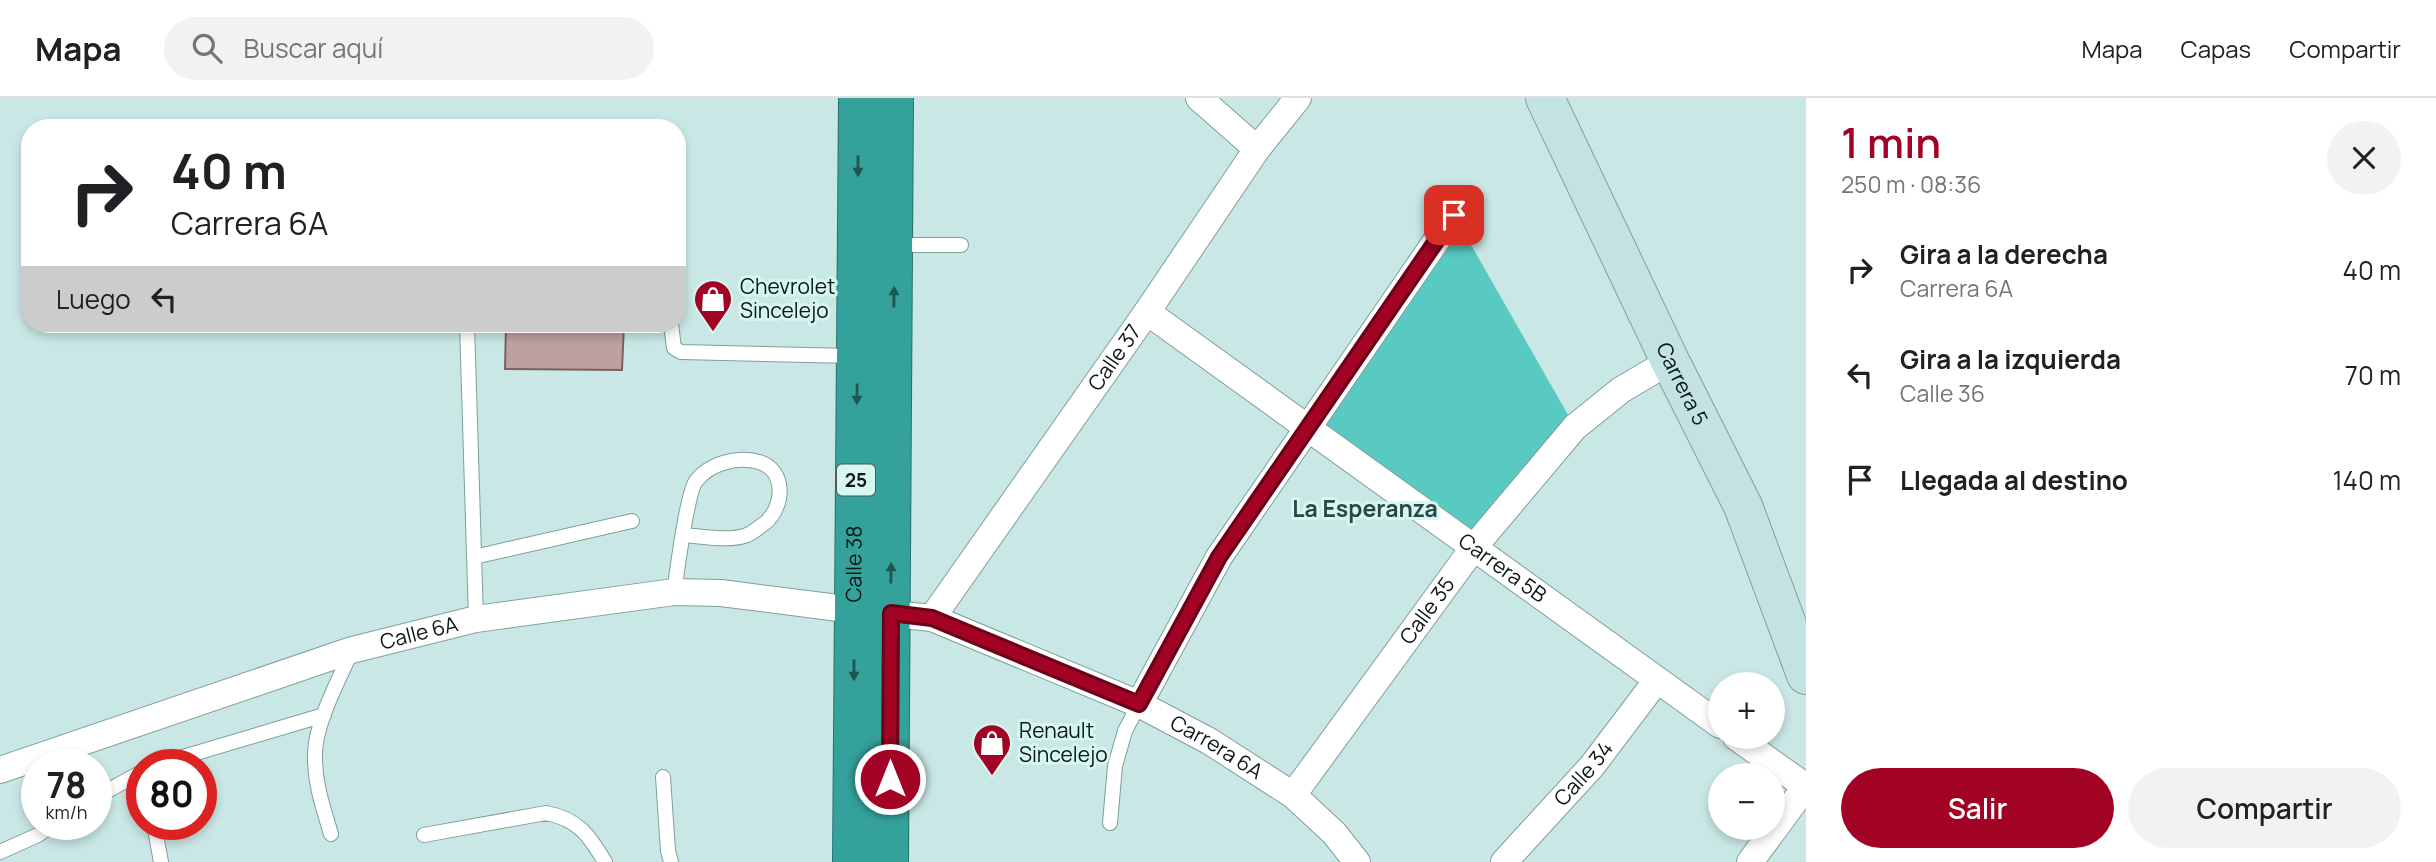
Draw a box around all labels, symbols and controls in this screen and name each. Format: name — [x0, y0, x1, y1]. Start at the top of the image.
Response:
search box — [164, 17, 654, 80]
text: Mapa — [35, 26, 122, 71]
icon: search — [188, 29, 226, 67]
text: Buscar aquí — [244, 30, 383, 66]
text: Mapa — [2082, 32, 2143, 65]
text: Capas — [2181, 32, 2251, 65]
text: Compartir — [2289, 32, 2401, 65]
text: 1 min — [1841, 113, 1941, 171]
button: close — [2327, 121, 2401, 195]
text: 40 m — [171, 137, 287, 204]
icon: right — [56, 147, 147, 238]
one-way arrow — [852, 155, 864, 177]
text: 250 m · 08:36 — [1841, 168, 1981, 200]
pin — [1424, 185, 1484, 245]
icon: arrive — [1435, 196, 1473, 234]
text: Carrera 6A — [171, 201, 328, 245]
text: Gira a la derecha — [1900, 236, 2108, 272]
icon: right — [1841, 251, 1879, 289]
text: 40 m — [2343, 252, 2401, 288]
place label: Chevrolet Sincelejo — [740, 272, 835, 324]
text: Carrera 6A — [1900, 272, 2013, 304]
shop icon: Chevrolet Sincelejo — [692, 278, 734, 333]
icon: left — [145, 280, 183, 318]
text: Luego — [56, 281, 131, 317]
one-way arrow — [888, 286, 899, 308]
street label: Calle 37 — [1081, 318, 1147, 396]
street label: Carrera 5 — [1650, 338, 1715, 430]
text: Gira a la izquierda — [1900, 341, 2121, 377]
icon: left — [1841, 356, 1879, 394]
text: 70 m — [2345, 357, 2401, 393]
text: Calle 36 — [1900, 377, 1985, 409]
one-way arrow — [851, 383, 863, 405]
icon: arrive — [1841, 461, 1879, 499]
text: Llegada al destino — [1900, 462, 2128, 498]
text: 140 m — [2332, 462, 2401, 498]
road number: 25 — [837, 464, 875, 496]
district label: La Esperanza — [1292, 492, 1438, 524]
street label: Calle 38 — [839, 525, 868, 603]
street label: Carrera 5B — [1453, 526, 1553, 609]
one-way arrow — [885, 562, 897, 584]
street label: Calle 35 — [1393, 571, 1461, 650]
street label: Calle 6A — [377, 609, 461, 655]
one-way arrow — [848, 659, 860, 681]
map controls — [1708, 672, 1785, 840]
button: + — [1708, 672, 1785, 749]
street label: Carrera 6A — [1166, 708, 1269, 785]
place label: Renault Sincelejo — [1019, 716, 1108, 768]
shop icon: Renault Sincelejo — [971, 722, 1013, 777]
street label: Calle 34 — [1547, 735, 1619, 811]
position arrow — [853, 742, 927, 816]
speed limit sign: 80 — [126, 749, 217, 840]
text: 78 — [46, 761, 87, 809]
button: − — [1708, 763, 1785, 840]
button: Salir — [1841, 768, 2114, 848]
button: Compartir — [2128, 768, 2401, 848]
text: km/h — [46, 800, 87, 824]

